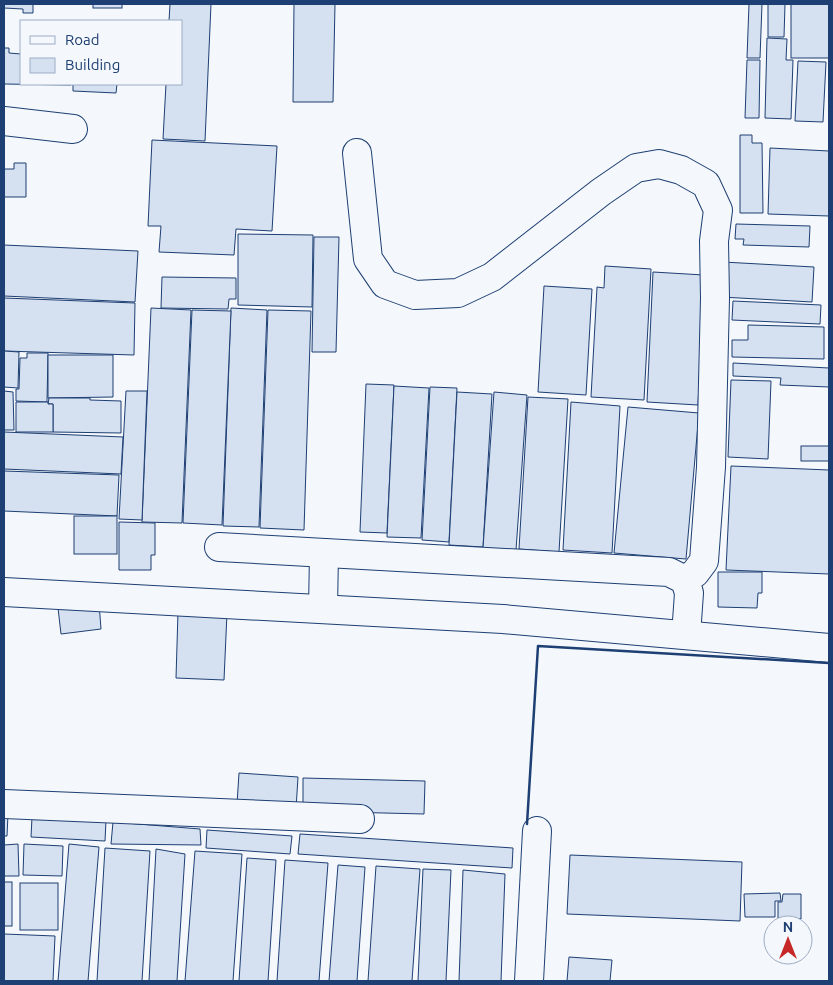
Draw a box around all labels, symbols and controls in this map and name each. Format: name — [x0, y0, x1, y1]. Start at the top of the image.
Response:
legend — [20, 20, 182, 85]
text: Road — [65, 31, 100, 48]
text: Building — [65, 56, 120, 73]
north arrow — [763, 915, 813, 965]
text: N — [783, 919, 793, 935]

